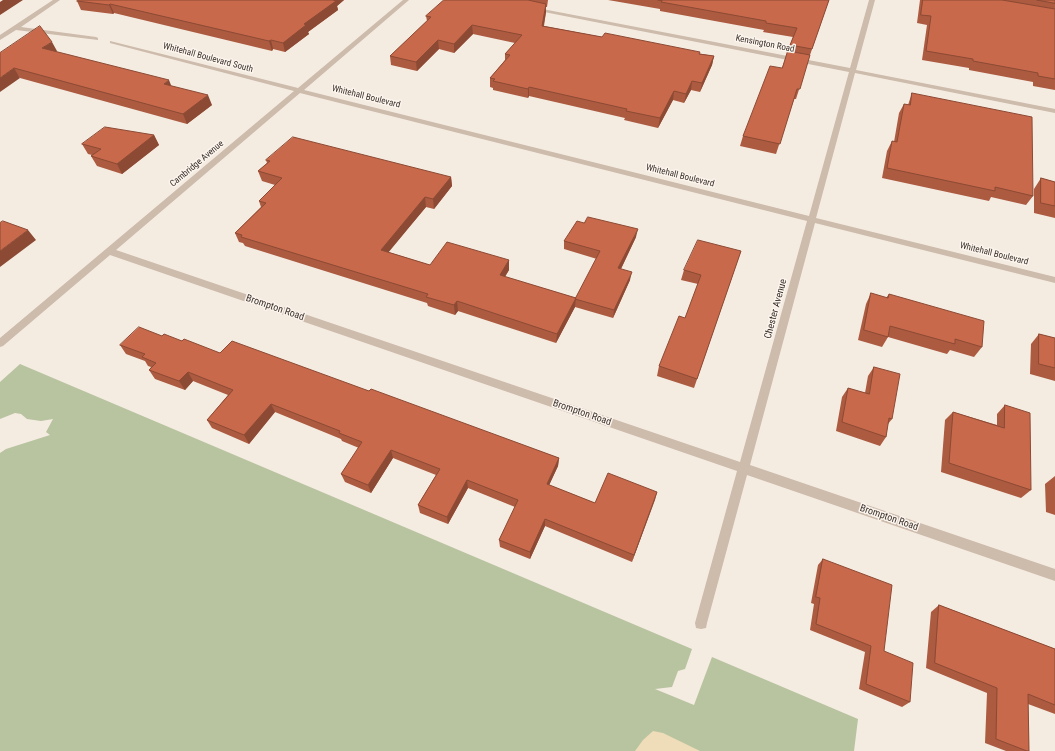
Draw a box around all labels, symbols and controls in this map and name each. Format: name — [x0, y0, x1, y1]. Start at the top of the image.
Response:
street label: Kensington Road — [735, 33, 795, 55]
street label: Whitehall Boulevard South — [162, 41, 254, 75]
street label: Whitehall Boulevard — [331, 83, 401, 111]
street label: Cambridge Avenue — [168, 138, 226, 190]
street label: Whitehall Boulevard — [645, 162, 715, 190]
street label: Whitehall Boulevard — [959, 240, 1029, 268]
street label: Chester Avenue — [762, 278, 790, 340]
street label: Brompton Road — [244, 292, 306, 324]
street label: Brompton Road — [551, 397, 613, 429]
street label: Brompton Road — [858, 502, 920, 534]

